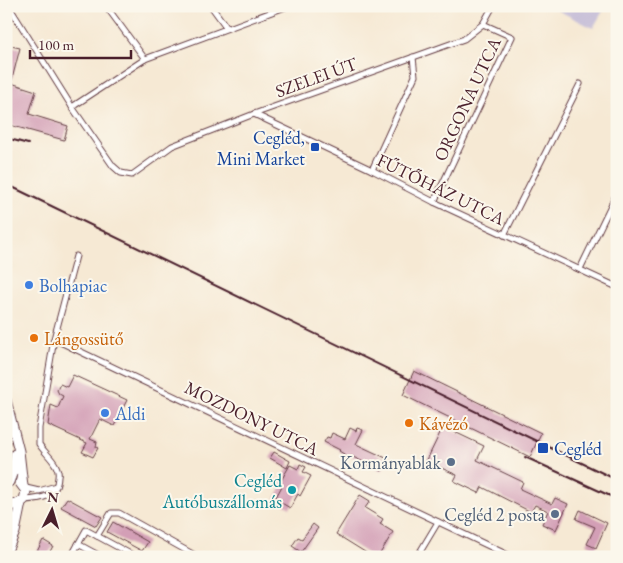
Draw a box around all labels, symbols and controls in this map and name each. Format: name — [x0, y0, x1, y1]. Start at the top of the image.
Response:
scale bar — [30, 28, 131, 60]
street label: ORGONA UTCA — [428, 33, 506, 165]
text: 100 m — [38, 35, 75, 54]
street label: SZELEI ÚT — [272, 51, 361, 102]
place label: Cegléd, Mini Market — [217, 126, 305, 170]
marker: Cegléd, Mini Market — [309, 141, 321, 153]
street label: FŰTŐHÁZ UTCA — [373, 148, 509, 230]
place label: Bolhapiac — [39, 274, 107, 297]
marker: Bolhapiac — [23, 279, 35, 291]
place label: Lángossütő — [44, 327, 124, 350]
marker: Lángossütő — [28, 332, 40, 344]
street label: MOZDONY UTCA — [181, 376, 323, 461]
place label: Aldi — [114, 402, 146, 425]
marker: Aldi — [99, 407, 111, 419]
place label: Kávézó — [419, 412, 468, 435]
marker: Kávézó — [403, 417, 415, 429]
place label: Cegléd — [554, 437, 603, 460]
marker: Cegléd — [536, 441, 550, 455]
place label: Kormányablak — [340, 451, 442, 474]
marker: Kormányablak — [445, 456, 457, 468]
place label: Cegléd Autóbuszállomás — [161, 469, 283, 513]
marker: Cegléd Autóbuszállomás — [286, 484, 298, 496]
north arrow — [28, 486, 78, 536]
text: N — [47, 488, 60, 507]
place label: Cegléd 2 posta — [444, 503, 546, 526]
marker: Cegléd 2 posta — [549, 508, 561, 520]

